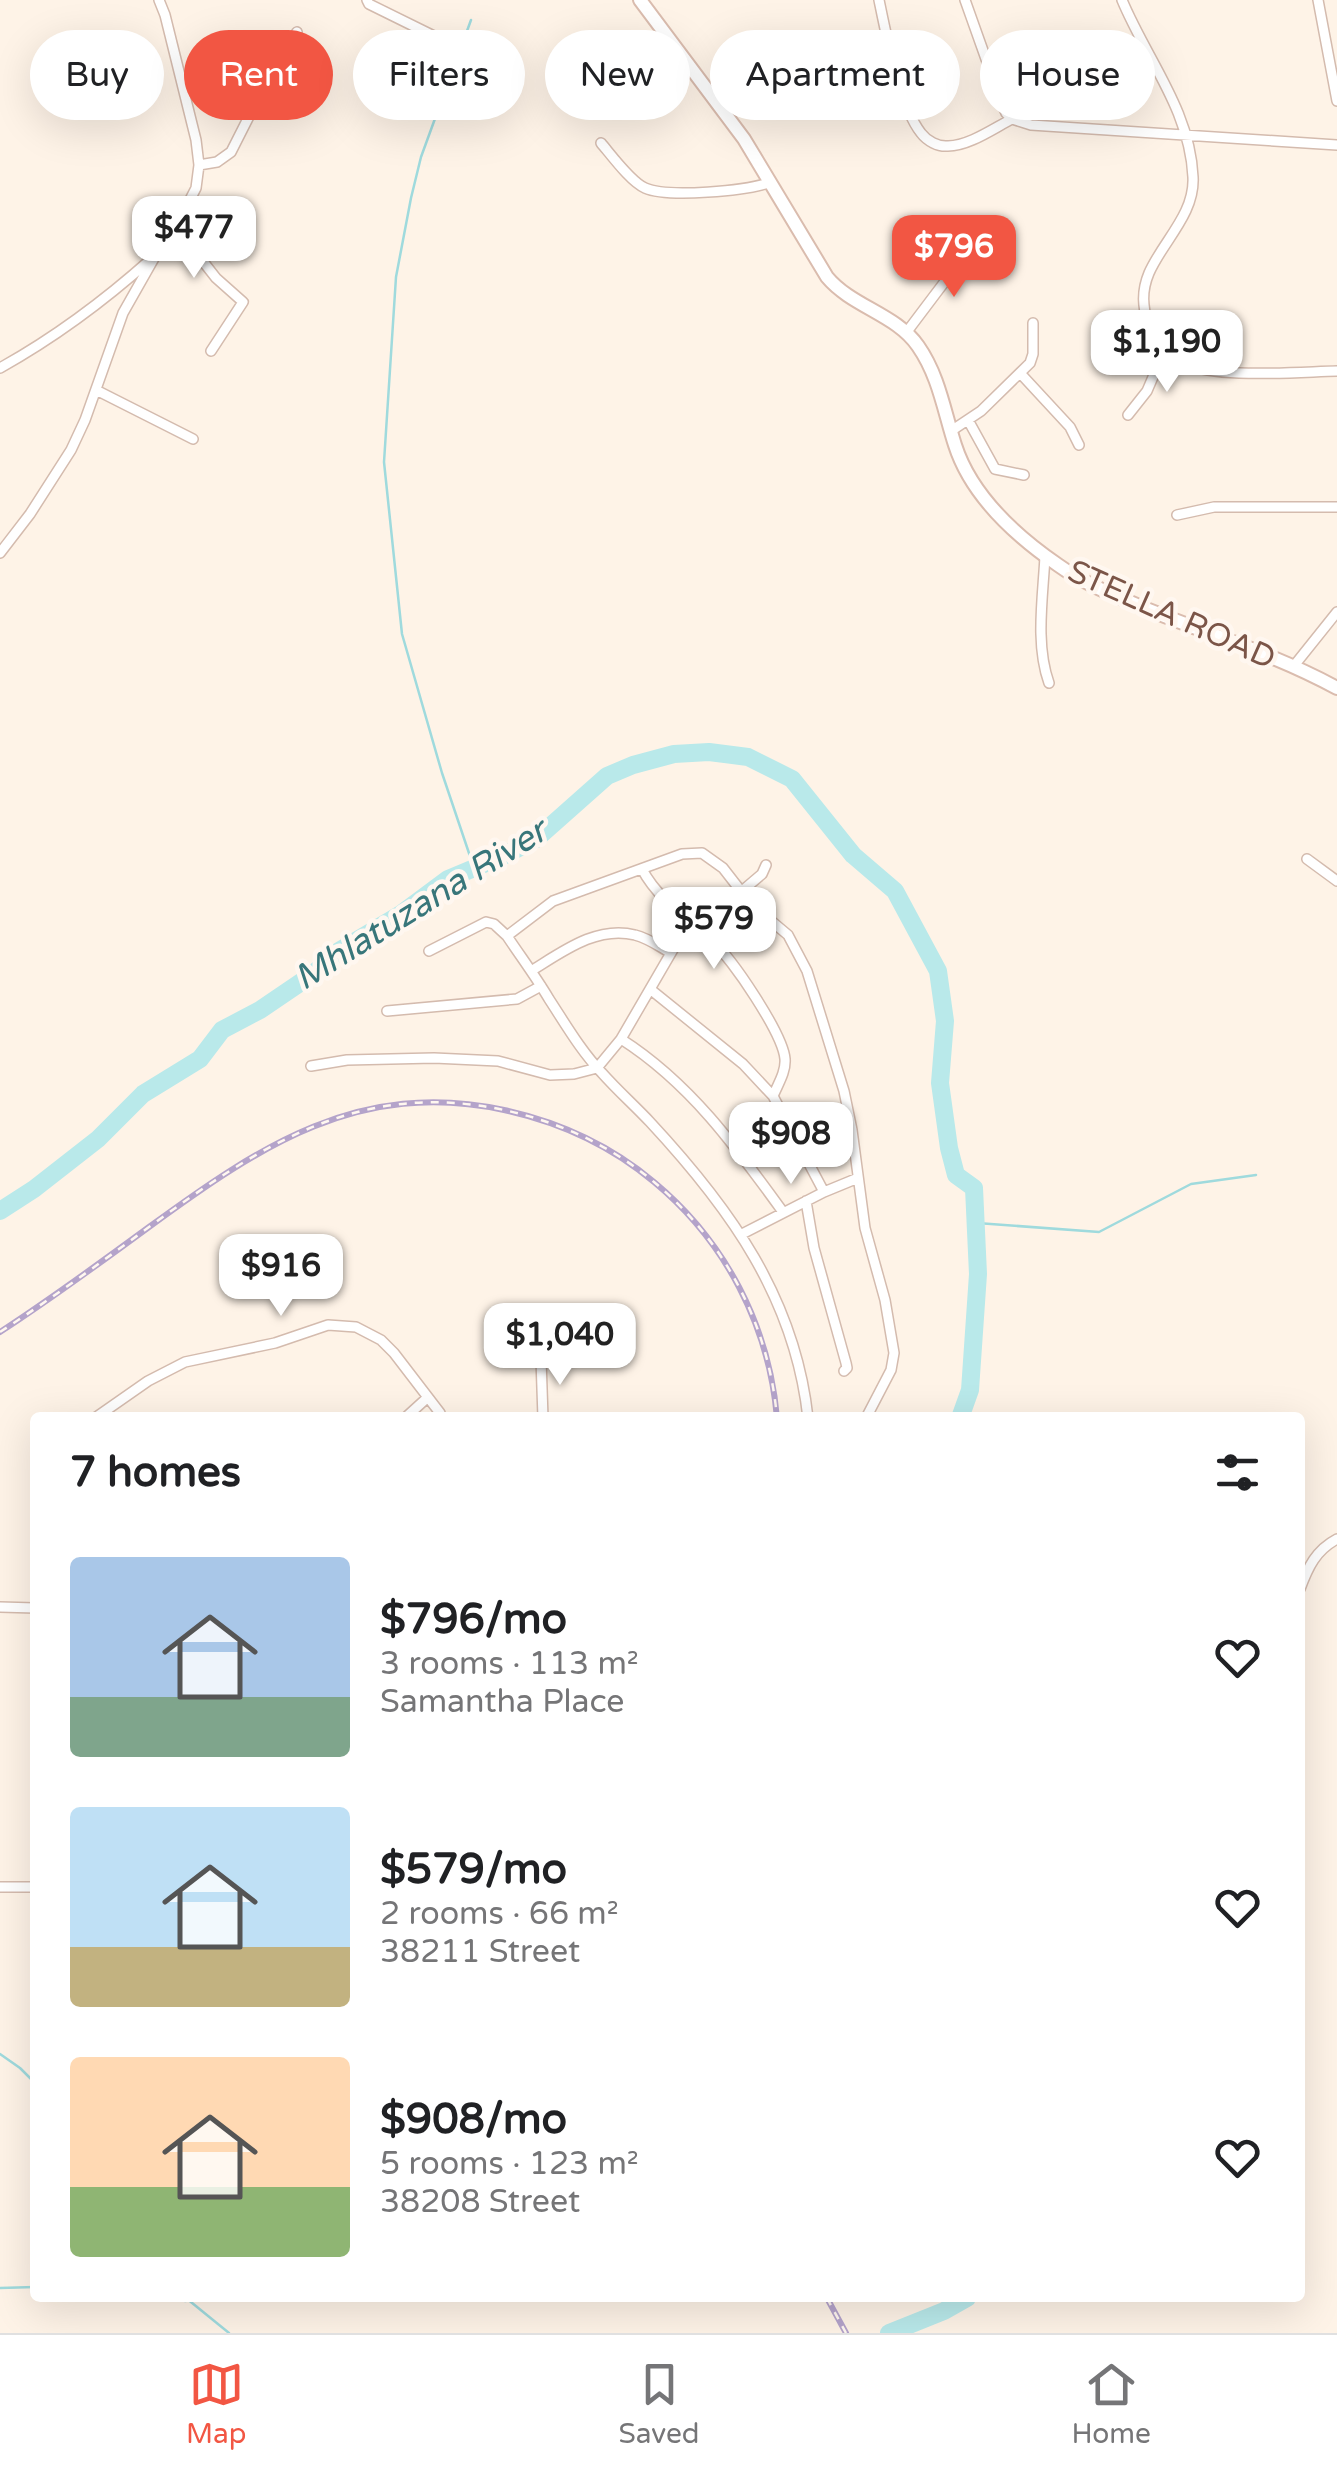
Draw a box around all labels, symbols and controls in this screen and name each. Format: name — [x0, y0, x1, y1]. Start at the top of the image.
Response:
chip: Buy — [30, 30, 164, 120]
chip: Rent — [184, 30, 333, 120]
chip: Filters — [353, 30, 525, 120]
chip: New — [545, 30, 690, 120]
chip: Apartment — [710, 30, 960, 120]
chip: House — [980, 30, 1155, 120]
pin: $477 — [135, 196, 253, 281]
text: $477 — [154, 209, 234, 247]
pin: $796 — [895, 215, 1013, 300]
text: $796 — [914, 228, 994, 266]
pin: $1,190 — [1086, 310, 1248, 395]
text: $1,190 — [1113, 323, 1221, 361]
street label: STELLA ROAD — [1062, 552, 1281, 678]
water label: Mhlatuzana River — [287, 808, 558, 999]
pin: $579 — [655, 887, 773, 972]
text: $579 — [674, 900, 754, 938]
pin: $908 — [732, 1102, 850, 1187]
text: $908 — [751, 1115, 831, 1153]
pin: $916 — [222, 1234, 340, 1319]
text: $916 — [241, 1247, 321, 1285]
pin: $1,040 — [479, 1303, 641, 1388]
text: $1,040 — [506, 1316, 614, 1354]
icon: filters — [1210, 1445, 1265, 1500]
text: 7 homes — [70, 1447, 241, 1498]
text: $796/mo — [380, 1594, 567, 1645]
icon: home — [150, 1597, 270, 1717]
icon: heart — [1210, 1630, 1265, 1685]
text: 3 rooms · 113 m² — [380, 1645, 639, 1683]
text: Samantha Place — [380, 1683, 624, 1721]
text: $579/mo — [380, 1844, 567, 1895]
icon: home — [150, 1847, 270, 1967]
icon: heart — [1210, 1880, 1265, 1935]
text: 2 rooms · 66 m² — [380, 1895, 619, 1933]
text: 38211 Street — [380, 1933, 580, 1971]
text: $908/mo — [380, 2094, 567, 2145]
icon: home — [150, 2097, 270, 2217]
icon: heart — [1210, 2130, 1265, 2185]
text: 5 rooms · 123 m² — [380, 2145, 639, 2183]
text: 38208 Street — [380, 2183, 580, 2221]
tab: Map — [186, 2357, 247, 2451]
tab: Saved — [619, 2357, 700, 2451]
tab: Home — [1072, 2357, 1151, 2451]

